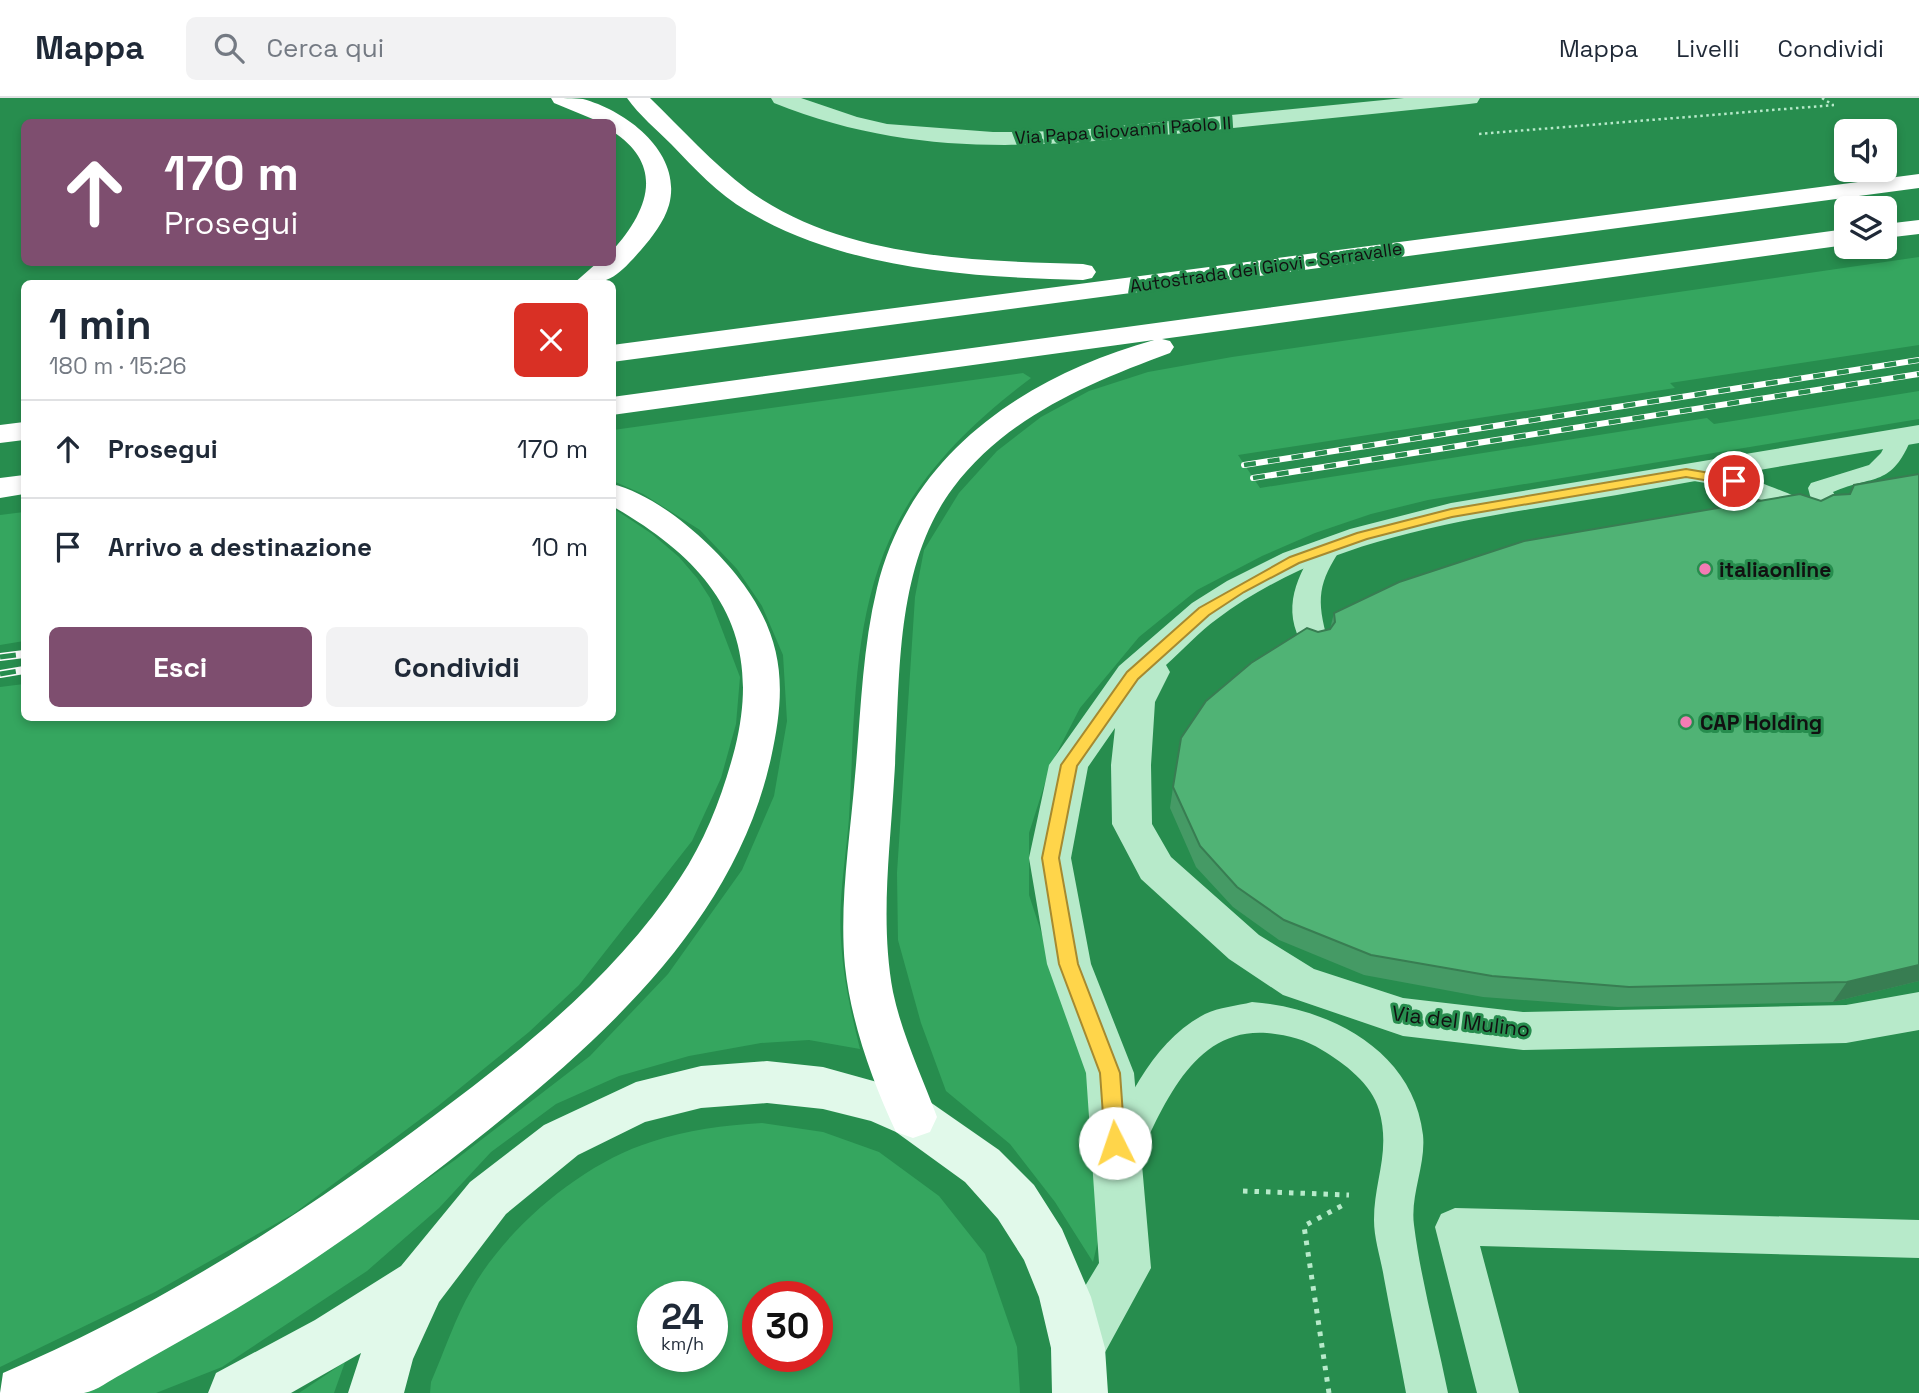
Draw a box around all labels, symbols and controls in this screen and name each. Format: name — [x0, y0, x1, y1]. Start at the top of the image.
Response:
search box — [186, 17, 676, 80]
text: Mappa — [35, 27, 144, 69]
icon: search — [210, 29, 248, 67]
text: Cerca qui — [266, 31, 384, 65]
text: Mappa — [1559, 33, 1638, 64]
text: Livelli — [1676, 33, 1740, 64]
text: Condividi — [1778, 33, 1884, 64]
street label: Via Papa Giovanni Paolo II — [1014, 111, 1232, 149]
map controls — [1834, 119, 1897, 259]
button: sound — [1834, 119, 1897, 182]
text: 170 m — [164, 142, 299, 204]
icon: ahead — [49, 147, 140, 238]
button: layers — [1834, 196, 1897, 259]
text: Prosegui — [164, 203, 298, 243]
street label: Autostrada dei Giovi - Serravalle — [1128, 236, 1404, 298]
text: 1 min — [49, 298, 152, 351]
button: close — [514, 303, 588, 377]
text: 180 m · 15:26 — [49, 351, 187, 381]
icon: ahead — [49, 430, 87, 468]
text: Prosegui — [108, 432, 218, 466]
text: 170 m — [517, 432, 588, 466]
pin — [1704, 451, 1764, 511]
icon: arrive — [1715, 462, 1753, 500]
icon: arrive — [49, 528, 87, 566]
text: Arrivo a destinazione — [108, 530, 372, 564]
text: 10 m — [531, 530, 588, 564]
place label: italiaonline — [1719, 556, 1831, 583]
marker: italiaonline — [1697, 561, 1713, 577]
button: Esci — [49, 627, 312, 707]
button: Condividi — [326, 627, 588, 707]
place label: CAP Holding — [1700, 709, 1822, 736]
marker: CAP Holding — [1678, 714, 1694, 730]
street label: Via del Mulino — [1390, 999, 1532, 1043]
position arrow — [1078, 1106, 1152, 1180]
speed limit sign: 30 — [742, 1281, 833, 1372]
text: 24 — [661, 1295, 704, 1339]
text: km/h — [661, 1332, 704, 1355]

